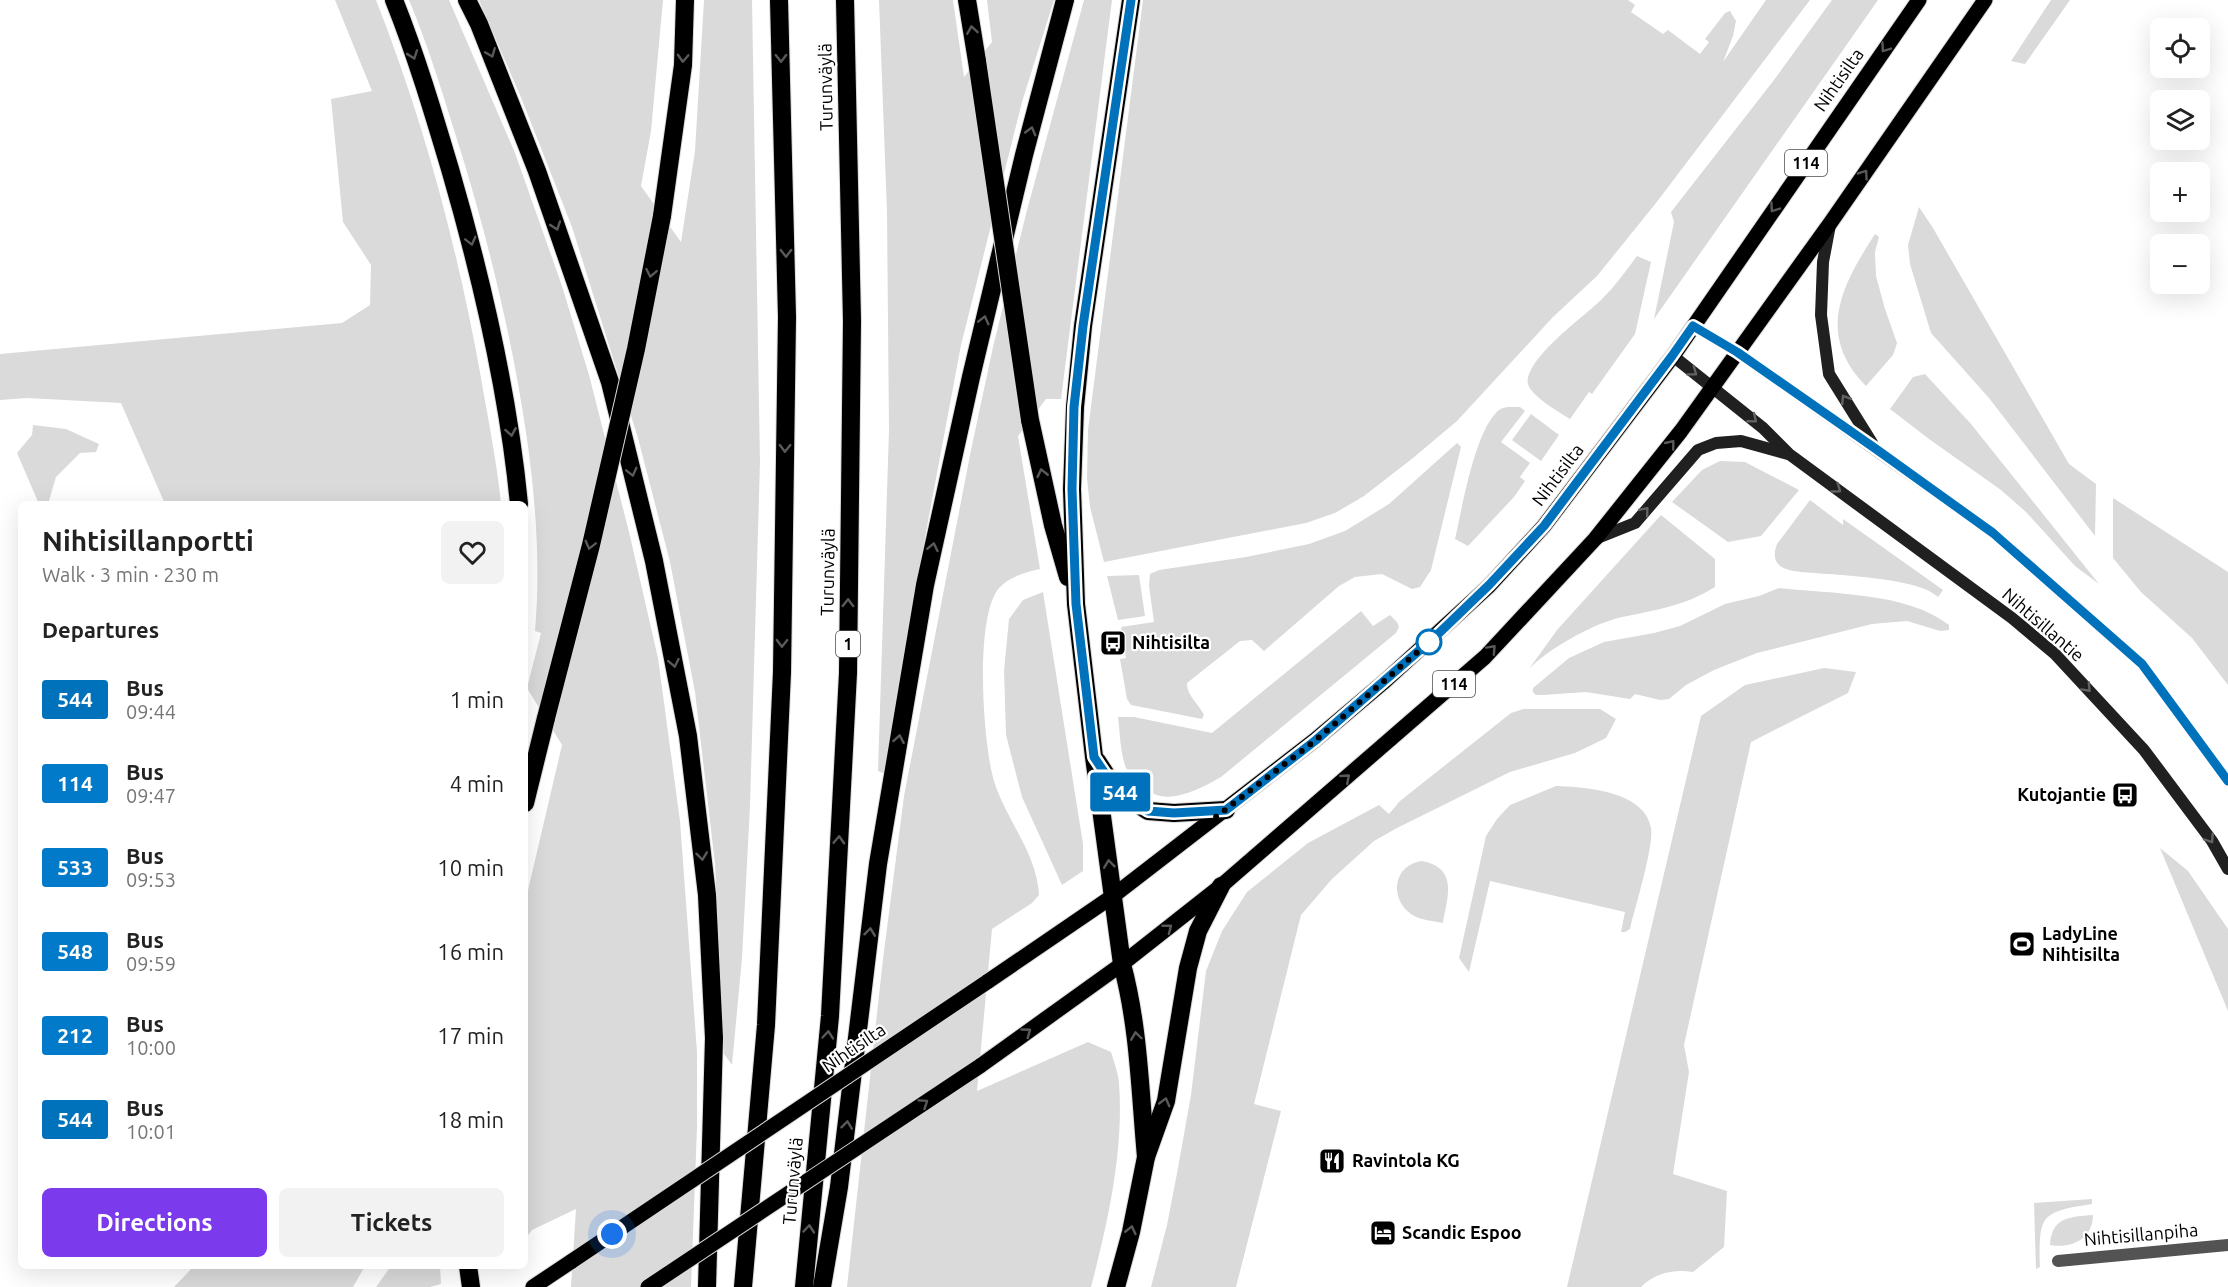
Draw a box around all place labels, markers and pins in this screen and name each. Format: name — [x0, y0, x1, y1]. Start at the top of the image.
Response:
bus stop icon: Nihtisilta — [1098, 628, 1128, 658]
unlabelled marker — [1416, 629, 1442, 655]
place label: Nihtisilta — [1132, 632, 1210, 652]
bus stop icon: Kutojantie — [2110, 780, 2140, 810]
place label: Kutojantie — [2017, 784, 2106, 804]
place label: LadyLine Nihtisilta — [2042, 923, 2120, 964]
sports icon: LadyLine Nihtisilta — [2007, 929, 2037, 959]
restaurant icon: Ravintola KG — [1317, 1146, 1347, 1176]
place label: Ravintola KG — [1352, 1150, 1460, 1170]
hotel icon: Scandic Espoo — [1368, 1218, 1398, 1248]
place label: Scandic Espoo — [1402, 1222, 1522, 1242]

